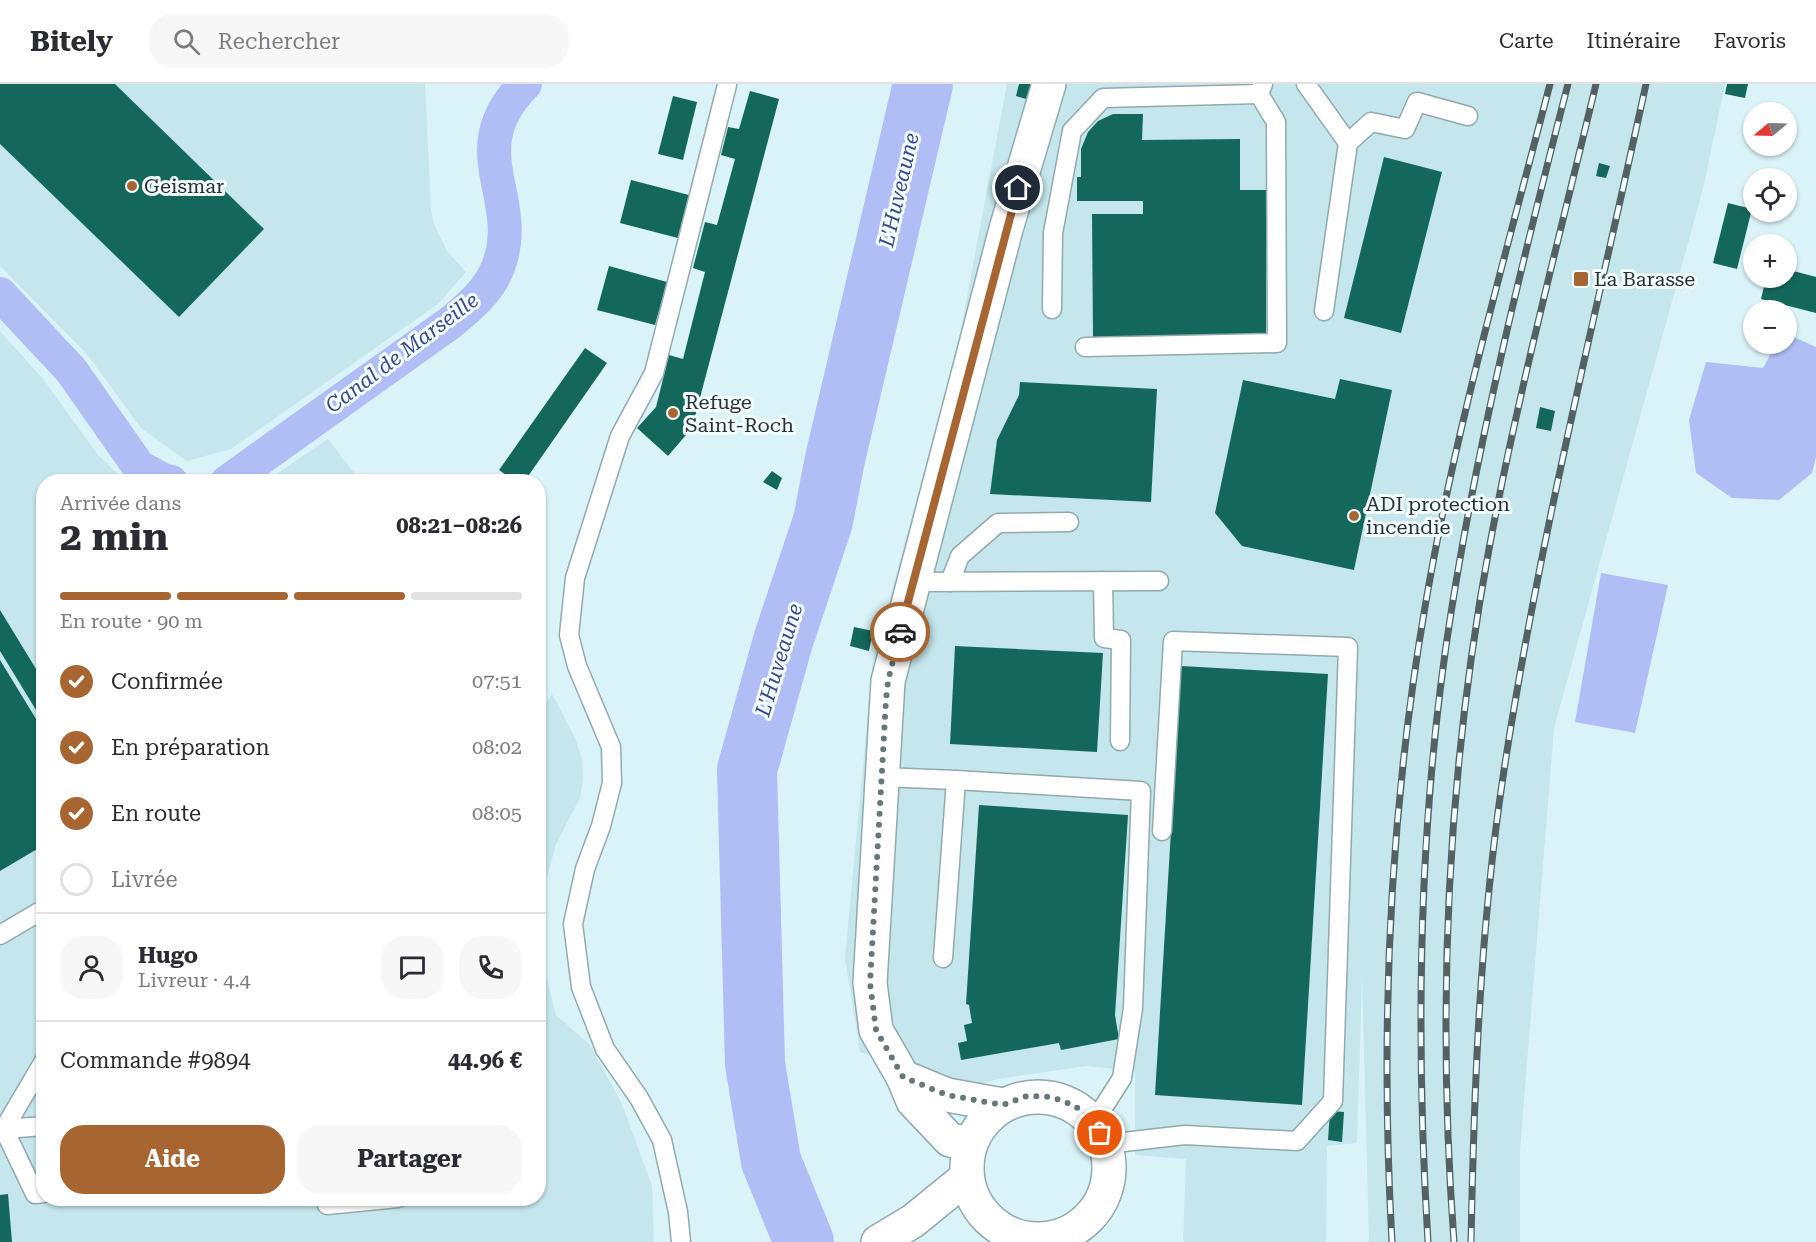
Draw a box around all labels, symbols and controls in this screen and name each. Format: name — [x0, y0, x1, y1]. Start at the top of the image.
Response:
search box — [149, 14, 569, 68]
text: Bitely — [30, 25, 113, 58]
icon: search — [170, 25, 203, 58]
text: Rechercher — [218, 29, 340, 54]
text: Carte — [1499, 29, 1554, 53]
text: Itinéraire — [1587, 29, 1681, 53]
text: Favoris — [1714, 29, 1786, 53]
north arrow — [1743, 102, 1797, 156]
map controls — [1743, 102, 1797, 354]
water label: L'Huveaune — [874, 131, 924, 250]
pin — [992, 162, 1043, 213]
button: locate — [1743, 168, 1797, 222]
icon: home — [1001, 171, 1034, 204]
place label: Geismar — [144, 174, 224, 198]
marker: Geismar — [125, 179, 139, 193]
button: + — [1743, 234, 1797, 288]
place label: La Barasse — [1594, 267, 1695, 291]
marker: La Barasse — [1572, 270, 1590, 288]
water label: Canal de Marseille — [321, 288, 483, 418]
button: − — [1743, 300, 1797, 354]
place label: Refuge Saint-Roch — [685, 390, 794, 437]
marker: Refuge Saint-Roch — [666, 406, 680, 420]
text: Arrivée dans — [60, 491, 181, 515]
place label: ADI protection incendie — [1366, 492, 1510, 539]
marker: ADI protection incendie — [1347, 509, 1361, 523]
text: 08:21–08:26 — [396, 513, 522, 538]
text: 2 min — [60, 514, 168, 560]
water label: L'Huveaune — [750, 601, 807, 720]
courier — [870, 602, 930, 662]
text: En route · 90 m — [60, 609, 203, 633]
icon: car — [884, 616, 917, 649]
icon: check — [60, 665, 93, 698]
text: Confirmée — [111, 669, 223, 694]
text: 07:51 — [472, 669, 522, 693]
icon: check — [60, 731, 93, 764]
text: En préparation — [111, 735, 270, 760]
text: 08:02 — [472, 735, 522, 759]
icon: check — [60, 797, 93, 830]
text: En route — [111, 801, 201, 826]
text: 08:05 — [472, 801, 522, 825]
text: Livrée — [111, 867, 177, 892]
button: person — [60, 936, 123, 999]
button: chat — [381, 936, 444, 999]
button: phone — [459, 936, 522, 999]
text: Hugo — [138, 943, 198, 968]
text: Livreur · 4.4 — [138, 968, 251, 992]
text: Commande #9894 — [60, 1048, 250, 1073]
text: 44.96 € — [448, 1048, 522, 1073]
pin — [1074, 1107, 1125, 1158]
icon: bag — [1083, 1116, 1116, 1149]
button: Aide — [60, 1125, 285, 1194]
button: Partager — [297, 1125, 522, 1194]

